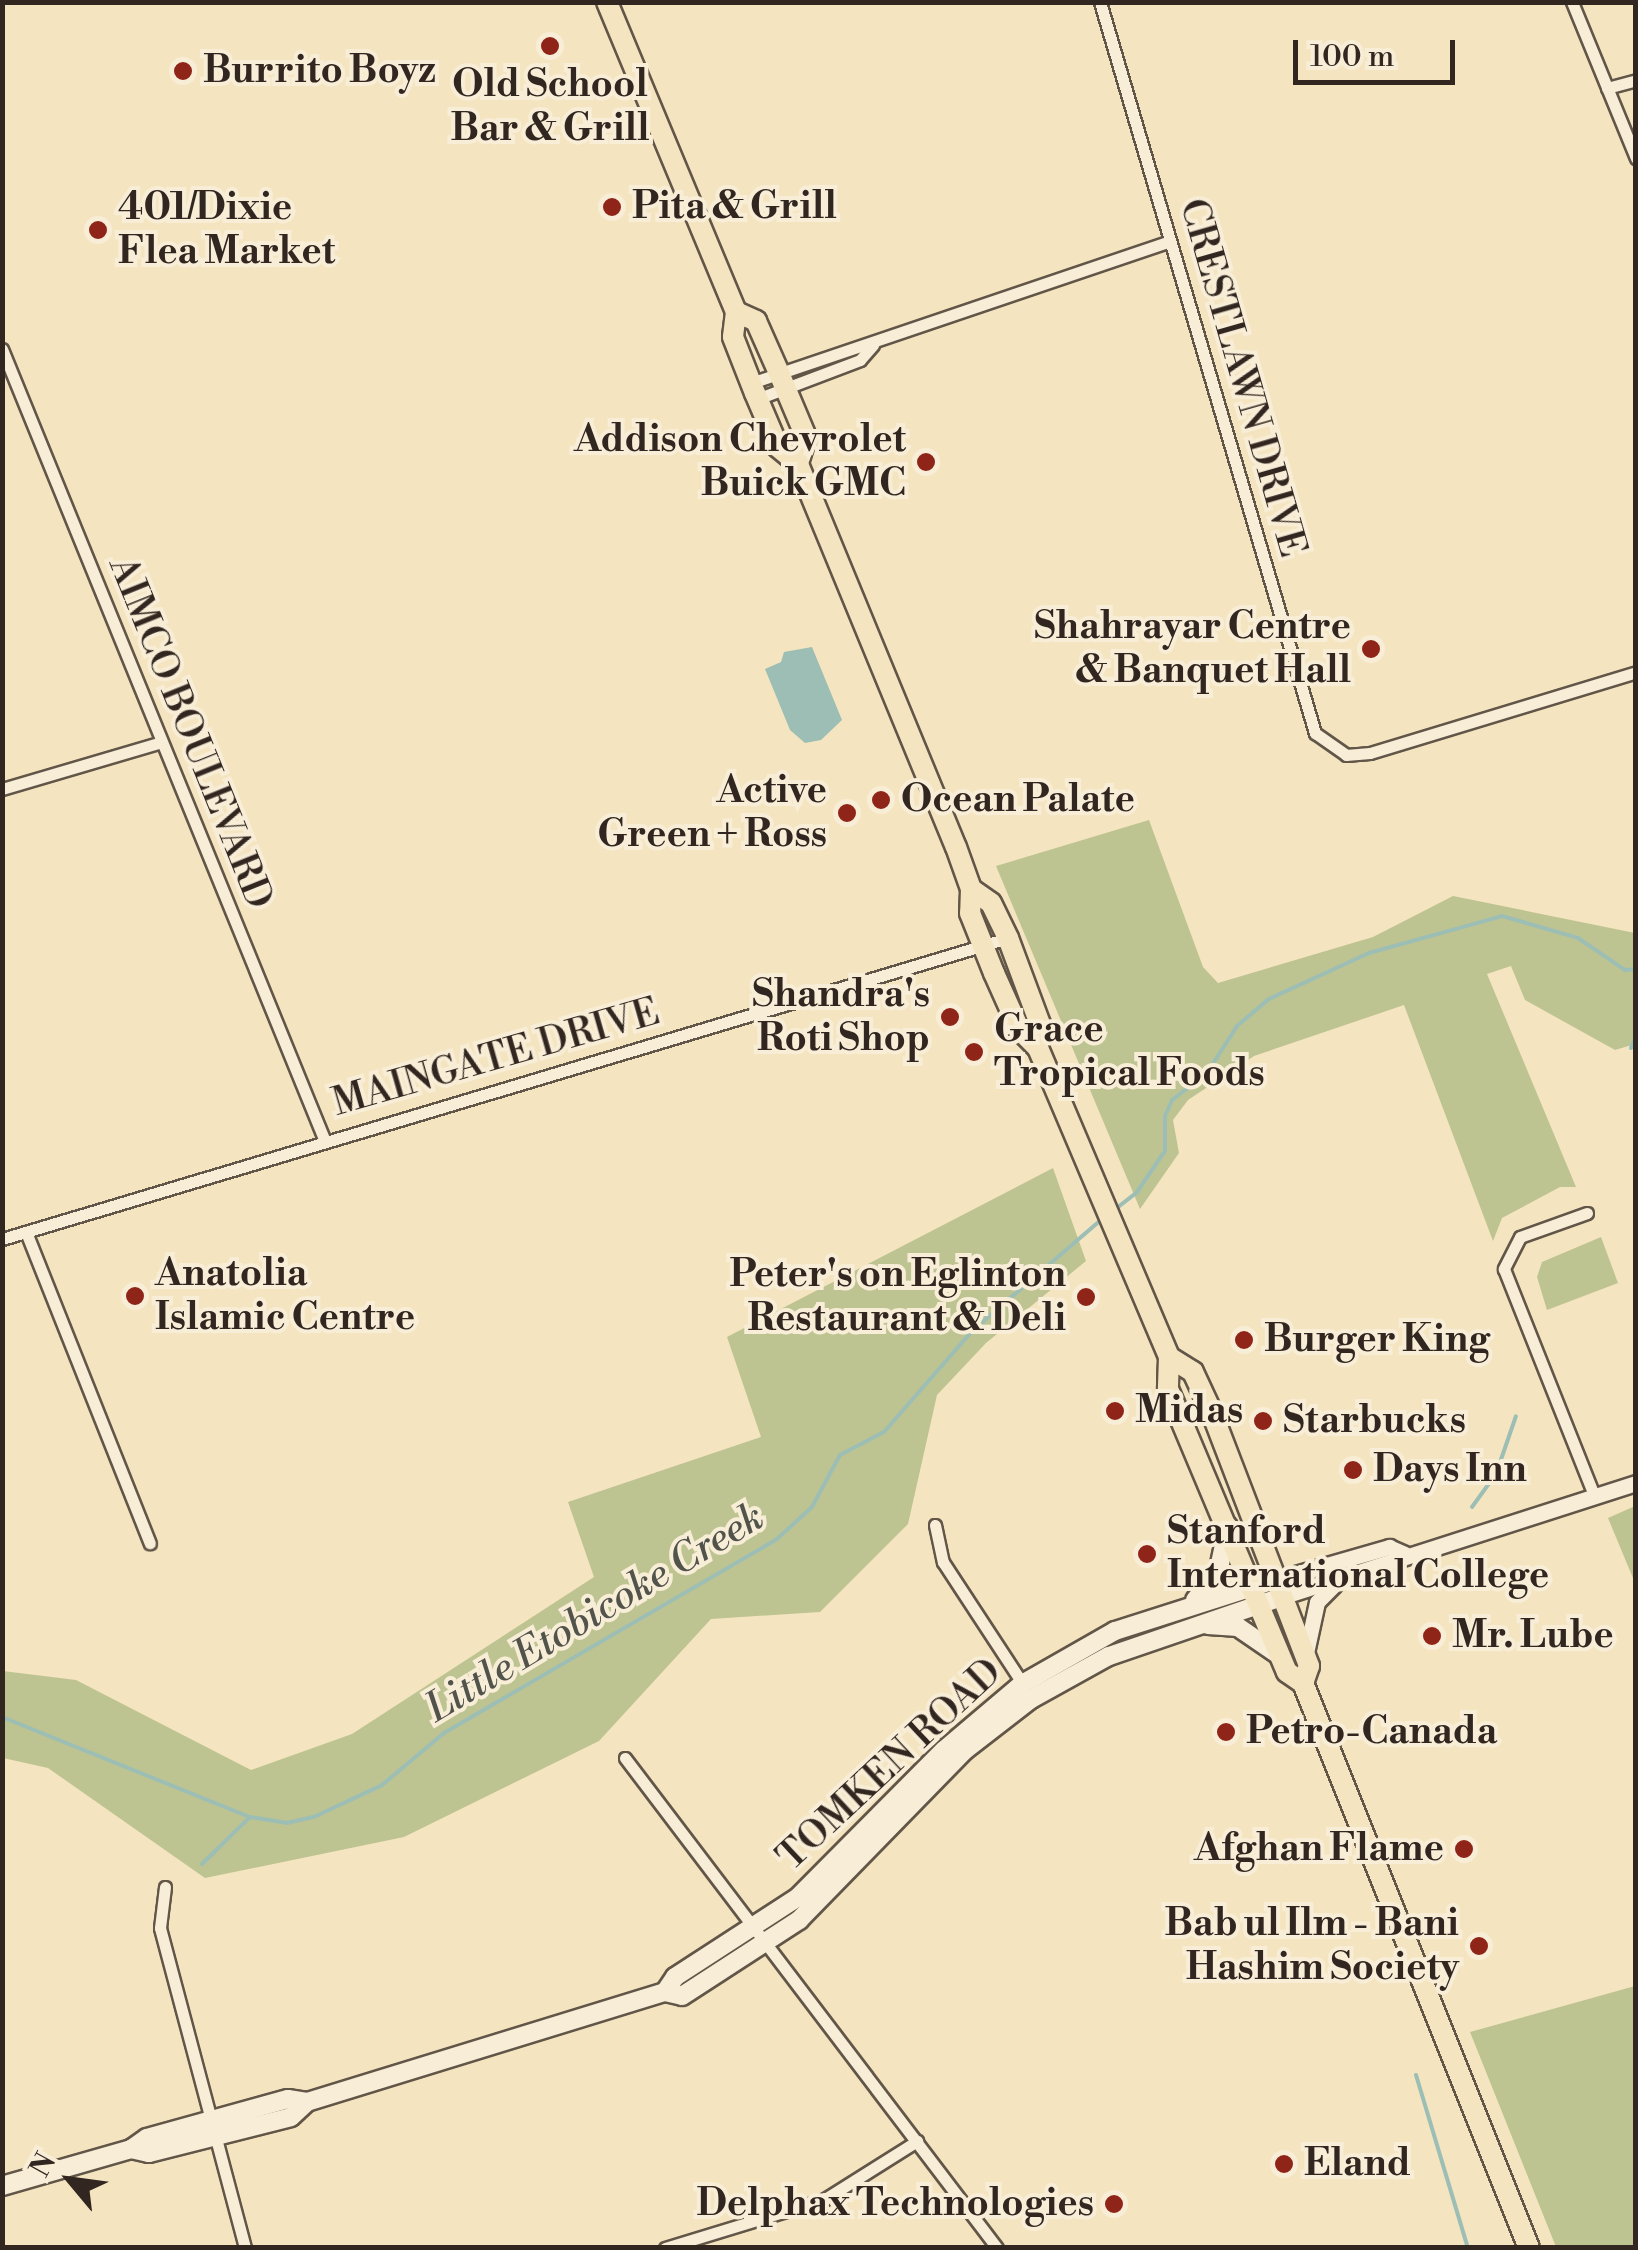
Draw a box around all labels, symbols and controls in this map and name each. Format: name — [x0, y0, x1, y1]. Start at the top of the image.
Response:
scale bar — [1298, 20, 1460, 82]
marker: Old School Bar & Grill — [539, 35, 561, 57]
text: 100 m — [1310, 38, 1394, 76]
place label: Burrito Boyz — [203, 48, 436, 94]
marker: Burrito Boyz — [172, 60, 194, 82]
place label: Old School Bar & Grill — [450, 62, 650, 152]
place label: Pita & Grill — [632, 184, 837, 230]
place label: 401/Dixie Flea Market — [118, 185, 335, 274]
street label: CRESTLAWN DRIVE — [1169, 194, 1315, 562]
marker: Pita & Grill — [601, 196, 623, 218]
marker: 401/Dixie Flea Market — [87, 219, 109, 241]
place label: Addison Chevrolet Buick GMC — [574, 417, 906, 506]
marker: Addison Chevrolet Buick GMC — [915, 451, 937, 473]
street label: AIMCO BOULEVARD — [98, 550, 282, 916]
place label: Shahrayar Centre & Banquet Hall — [1034, 604, 1351, 694]
marker: Shahrayar Centre & Banquet Hall — [1360, 638, 1382, 660]
place label: Active Green + Ross — [597, 768, 827, 858]
place label: Ocean Palate — [901, 777, 1135, 823]
marker: Ocean Palate — [870, 789, 892, 811]
marker: Active Green + Ross — [836, 802, 858, 824]
place label: Shandra's Roti Shop — [752, 972, 930, 1062]
street label: MAINGATE DRIVE — [327, 990, 665, 1126]
marker: Shandra's Roti Shop — [939, 1006, 961, 1028]
place label: Grace Tropical Foods — [994, 1007, 1265, 1096]
marker: Grace Tropical Foods — [963, 1041, 985, 1063]
place label: Anatolia Islamic Centre — [155, 1251, 415, 1340]
place label: Peter's on Eglinton Restaurant & Deli — [729, 1252, 1066, 1342]
marker: Anatolia Islamic Centre — [124, 1285, 146, 1307]
marker: Peter's on Eglinton Restaurant & Deli — [1075, 1286, 1097, 1308]
place label: Burger King — [1264, 1317, 1490, 1363]
marker: Burger King — [1233, 1329, 1255, 1351]
place label: Midas — [1135, 1388, 1243, 1434]
place label: Starbucks — [1283, 1398, 1466, 1444]
marker: Midas — [1104, 1400, 1126, 1422]
marker: Starbucks — [1252, 1410, 1274, 1432]
place label: Days Inn — [1373, 1447, 1527, 1493]
marker: Days Inn — [1342, 1459, 1364, 1481]
water label: Little Etobicoke Creek — [417, 1493, 773, 1733]
place label: Stanford International College — [1167, 1509, 1549, 1598]
marker: Stanford International College — [1136, 1543, 1158, 1565]
place label: Mr. Lube — [1452, 1613, 1614, 1659]
marker: Mr. Lube — [1421, 1625, 1443, 1647]
street label: TOMKEN ROAD — [769, 1650, 1011, 1880]
place label: Petro-Canada — [1246, 1709, 1497, 1755]
marker: Petro-Canada — [1215, 1721, 1237, 1743]
place label: Afghan Flame — [1194, 1826, 1444, 1872]
marker: Afghan Flame — [1453, 1838, 1475, 1860]
place label: Bab ul Ilm - Bani Hashim Society — [1165, 1901, 1459, 1990]
marker: Bab ul Ilm - Bani Hashim Society — [1468, 1935, 1490, 1957]
north arrow — [20, 2130, 120, 2230]
place label: Eland — [1304, 2141, 1411, 2187]
text: N — [23, 2147, 64, 2183]
marker: Eland — [1273, 2153, 1295, 2175]
place label: Delphax Technologies — [697, 2181, 1094, 2227]
marker: Delphax Technologies — [1103, 2193, 1125, 2215]

